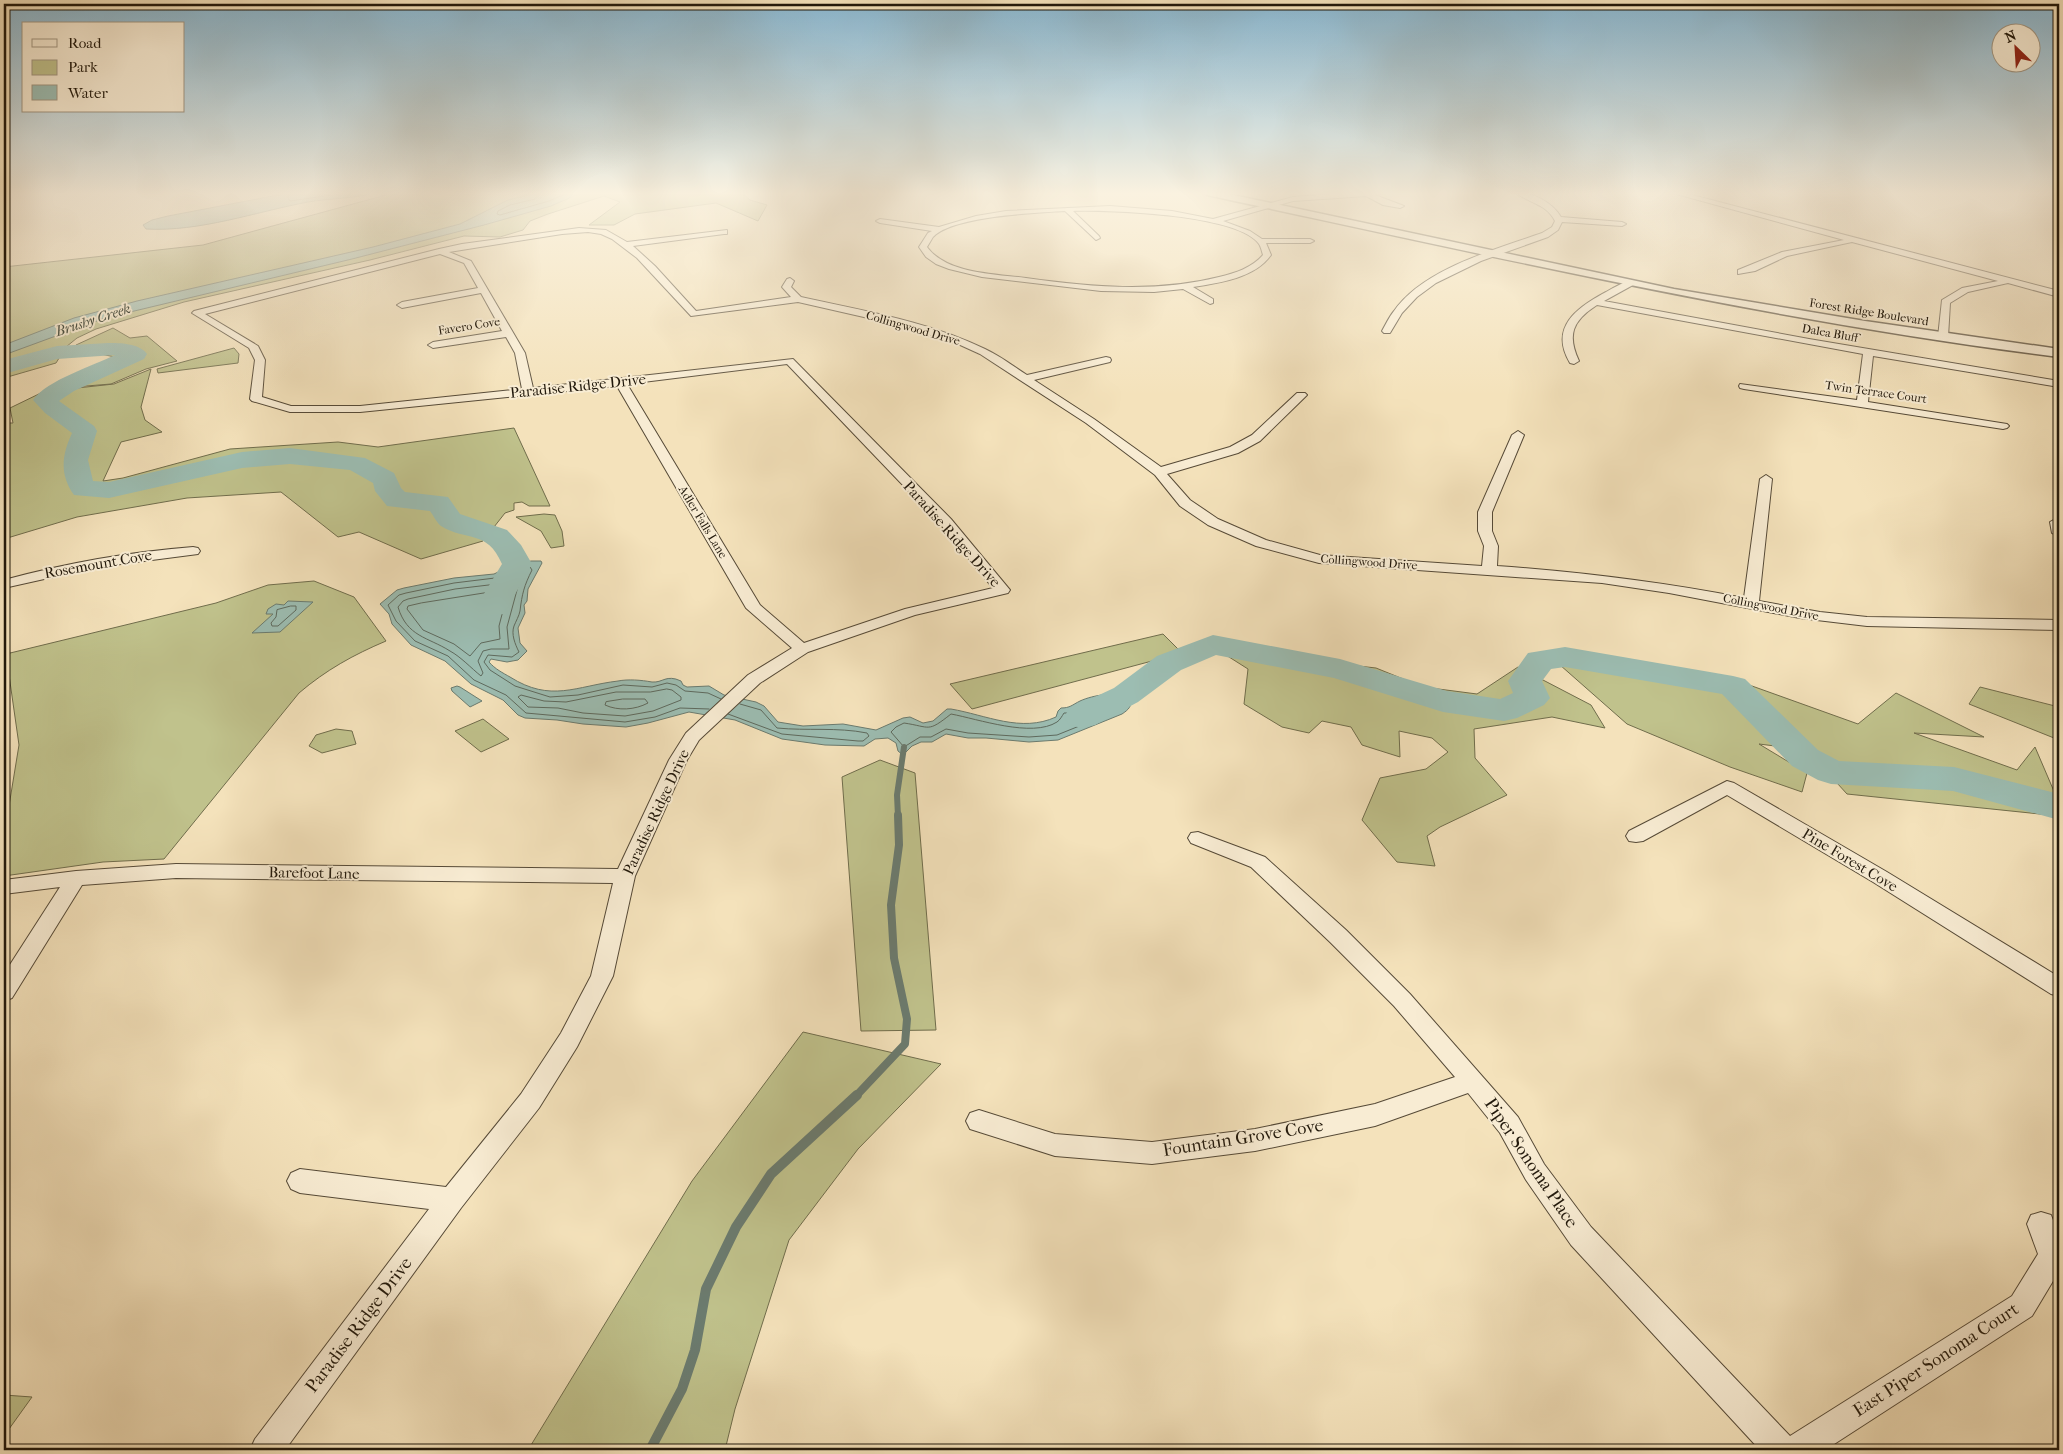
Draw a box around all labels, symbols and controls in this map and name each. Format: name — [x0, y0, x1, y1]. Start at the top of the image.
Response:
legend — [22, 22, 185, 112]
north arrow — [1990, 22, 2040, 72]
text: N — [2002, 27, 2019, 47]
text: Road — [68, 34, 102, 52]
text: Park — [68, 58, 98, 76]
text: Water — [67, 84, 108, 102]
street label: Forest Ridge Boulevard — [1808, 296, 1930, 328]
water label: Brushy Creek — [52, 300, 133, 340]
street label: Collingwood Drive — [864, 308, 962, 348]
street label: Favero Cove — [437, 314, 501, 338]
street label: Dalea Bluff — [1801, 321, 1862, 345]
street label: Paradise Ridge Drive — [509, 370, 647, 402]
street label: Twin Terrace Court — [1824, 378, 1929, 406]
street label: Paradise Ridge Drive — [900, 477, 1005, 591]
street label: Adler Falls Lane — [675, 482, 730, 561]
street label: Rosemount Cove — [43, 546, 154, 582]
street label: Collingwood Drive — [1320, 552, 1418, 572]
street label: Collingwood Drive — [1722, 591, 1820, 623]
street label: Paradise Ridge Drive — [619, 746, 693, 878]
street label: Pine Forest Cove — [1799, 824, 1901, 896]
street label: Barefoot Lane — [268, 863, 360, 883]
street label: Piper Sonoma Place — [1480, 1094, 1582, 1232]
street label: Fountain Grove Cove — [1161, 1115, 1325, 1161]
street label: Paradise Ridge Drive — [301, 1253, 417, 1397]
street label: East Piper Sonoma Court — [1849, 1298, 2023, 1421]

